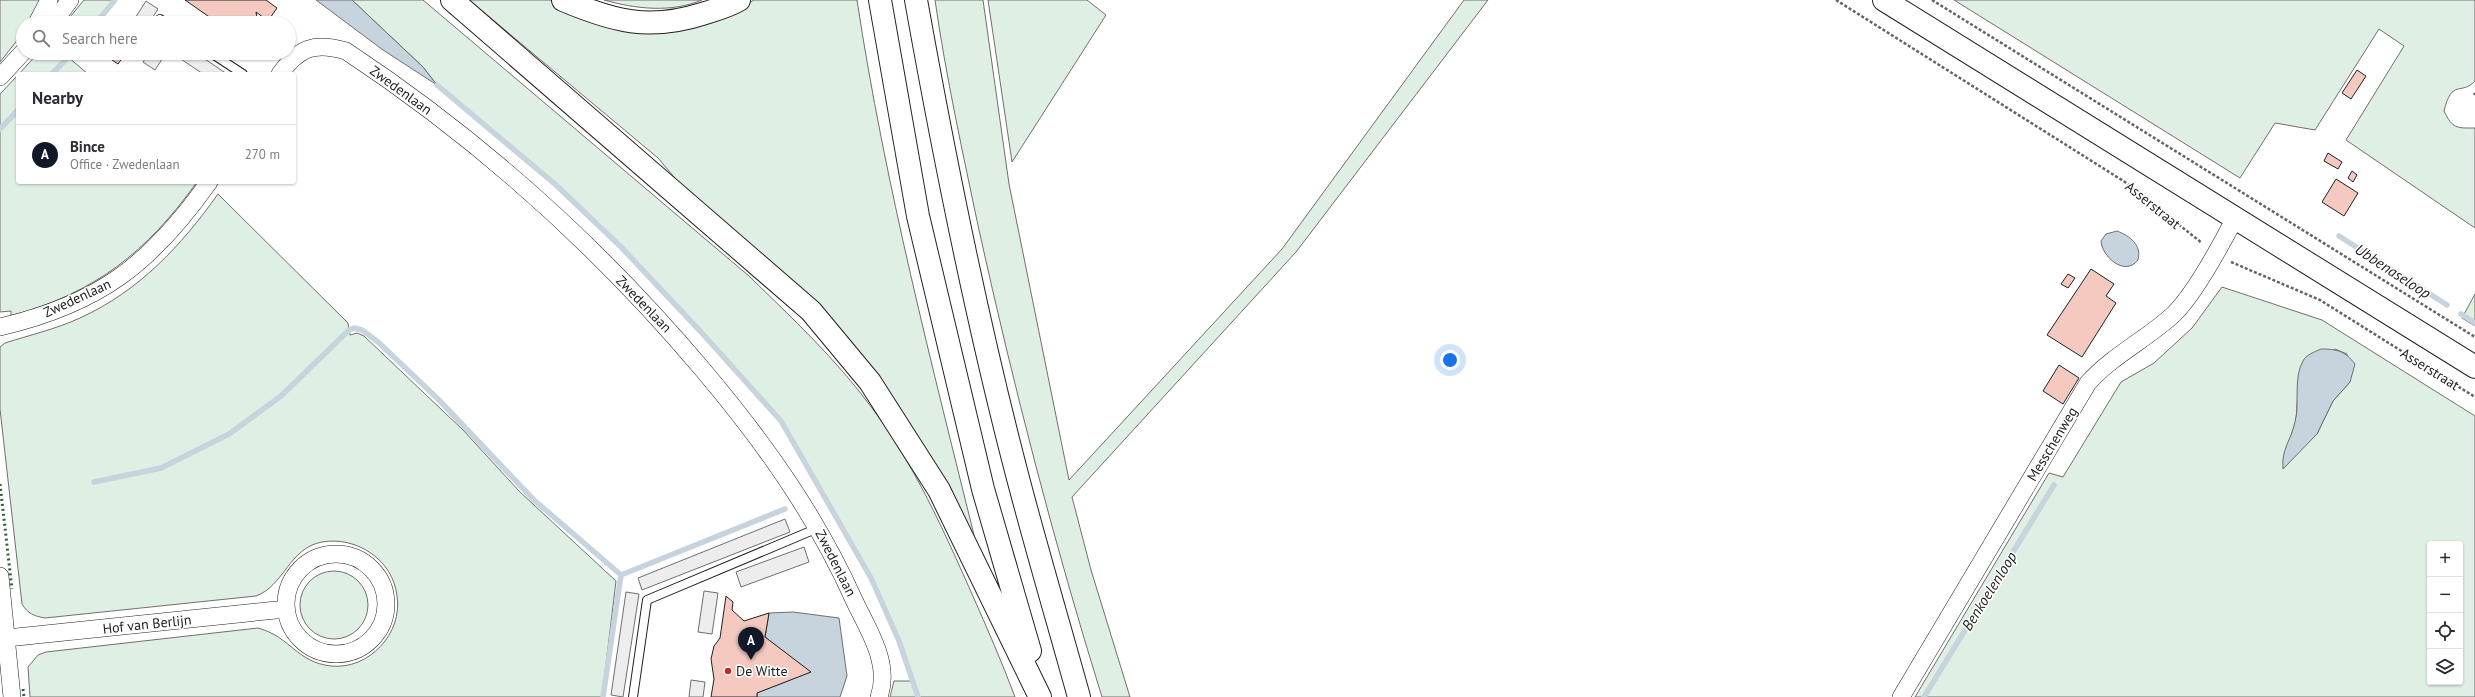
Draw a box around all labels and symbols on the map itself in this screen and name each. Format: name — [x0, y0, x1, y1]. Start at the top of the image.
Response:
street label: Zwedenlaan — [366, 61, 436, 119]
street label: Asserstraat — [2122, 177, 2184, 233]
water label: Ubbenaseloop — [2352, 239, 2435, 303]
street label: Zwedenlaan — [612, 272, 676, 336]
street label: Zwedenlaan — [40, 275, 114, 321]
street label: Asserstraat — [2397, 344, 2463, 394]
your location — [1440, 350, 1460, 370]
street label: Messchenweg — [2023, 404, 2081, 484]
street label: Zwedenlaan — [812, 527, 860, 599]
water label: Benkoelenloop — [1957, 548, 2021, 634]
street label: Hof van Berlijn — [102, 610, 192, 638]
pin: A — [738, 627, 764, 660]
place label: De Witte — [736, 662, 788, 680]
marker: De Witte — [723, 666, 733, 676]

